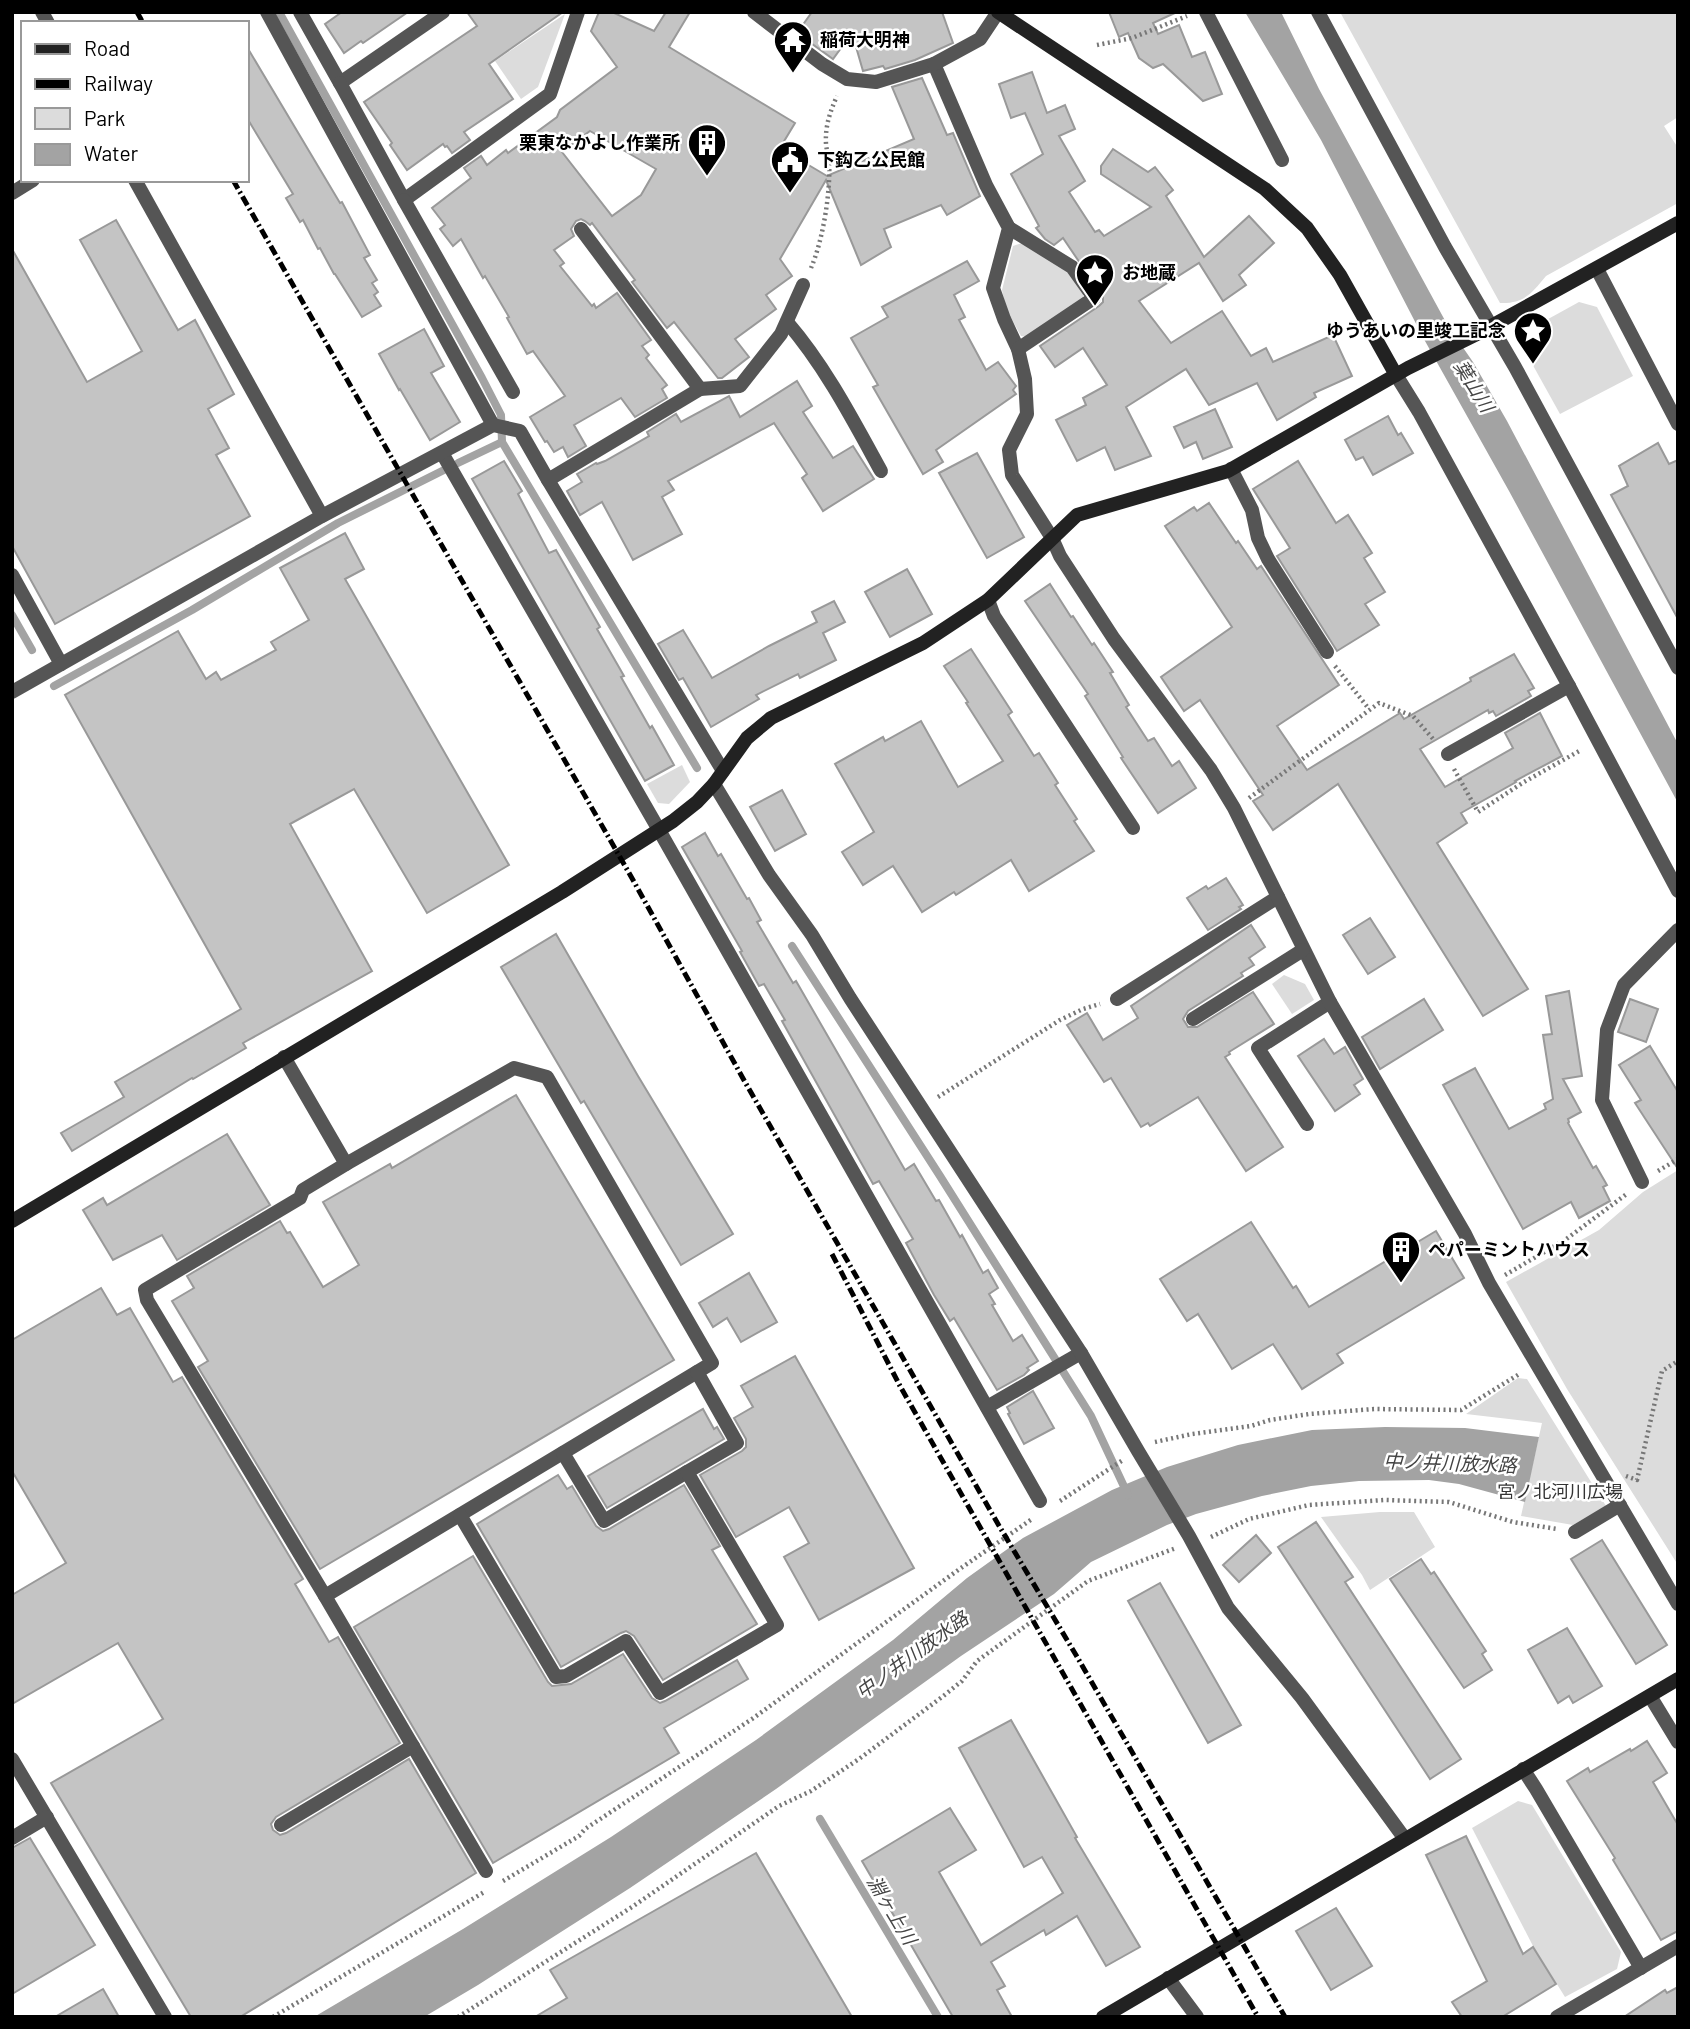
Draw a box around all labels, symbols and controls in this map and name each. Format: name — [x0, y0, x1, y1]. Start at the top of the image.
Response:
temple icon: 稲荷大明神 — [772, 19, 814, 74]
legend — [21, 21, 248, 182]
place label: 稲荷大明神 — [820, 28, 910, 50]
text: Road — [84, 35, 130, 60]
text: Railway — [84, 70, 153, 95]
text: Park — [84, 105, 125, 130]
building icon: 栗東なかよし作業所 — [686, 122, 728, 177]
place label: 栗東なかよし作業所 — [519, 131, 680, 153]
public building icon: 下鈎乙公民館 — [769, 139, 811, 194]
text: Water — [84, 140, 139, 165]
place label: 下鈎乙公民館 — [817, 148, 925, 170]
place icon: お地蔵 — [1074, 252, 1116, 307]
place label: お地蔵 — [1122, 261, 1176, 283]
place icon: ゆうあいの里竣工記念 — [1512, 310, 1554, 365]
place label: ゆうあいの里竣工記念 — [1326, 319, 1506, 341]
water label: 葉山川 — [1450, 355, 1500, 418]
building icon: ペパーミントハウス — [1380, 1229, 1422, 1284]
place label: ペパーミントハウス — [1428, 1238, 1590, 1260]
water label: 中ノ井川放水路 — [1383, 1449, 1519, 1476]
park label: 宮ノ北河川広場 — [1497, 1480, 1623, 1502]
water label: 中ノ井川放水路 — [851, 1605, 974, 1703]
water label: 淵ヶ上川 — [863, 1871, 923, 1950]

